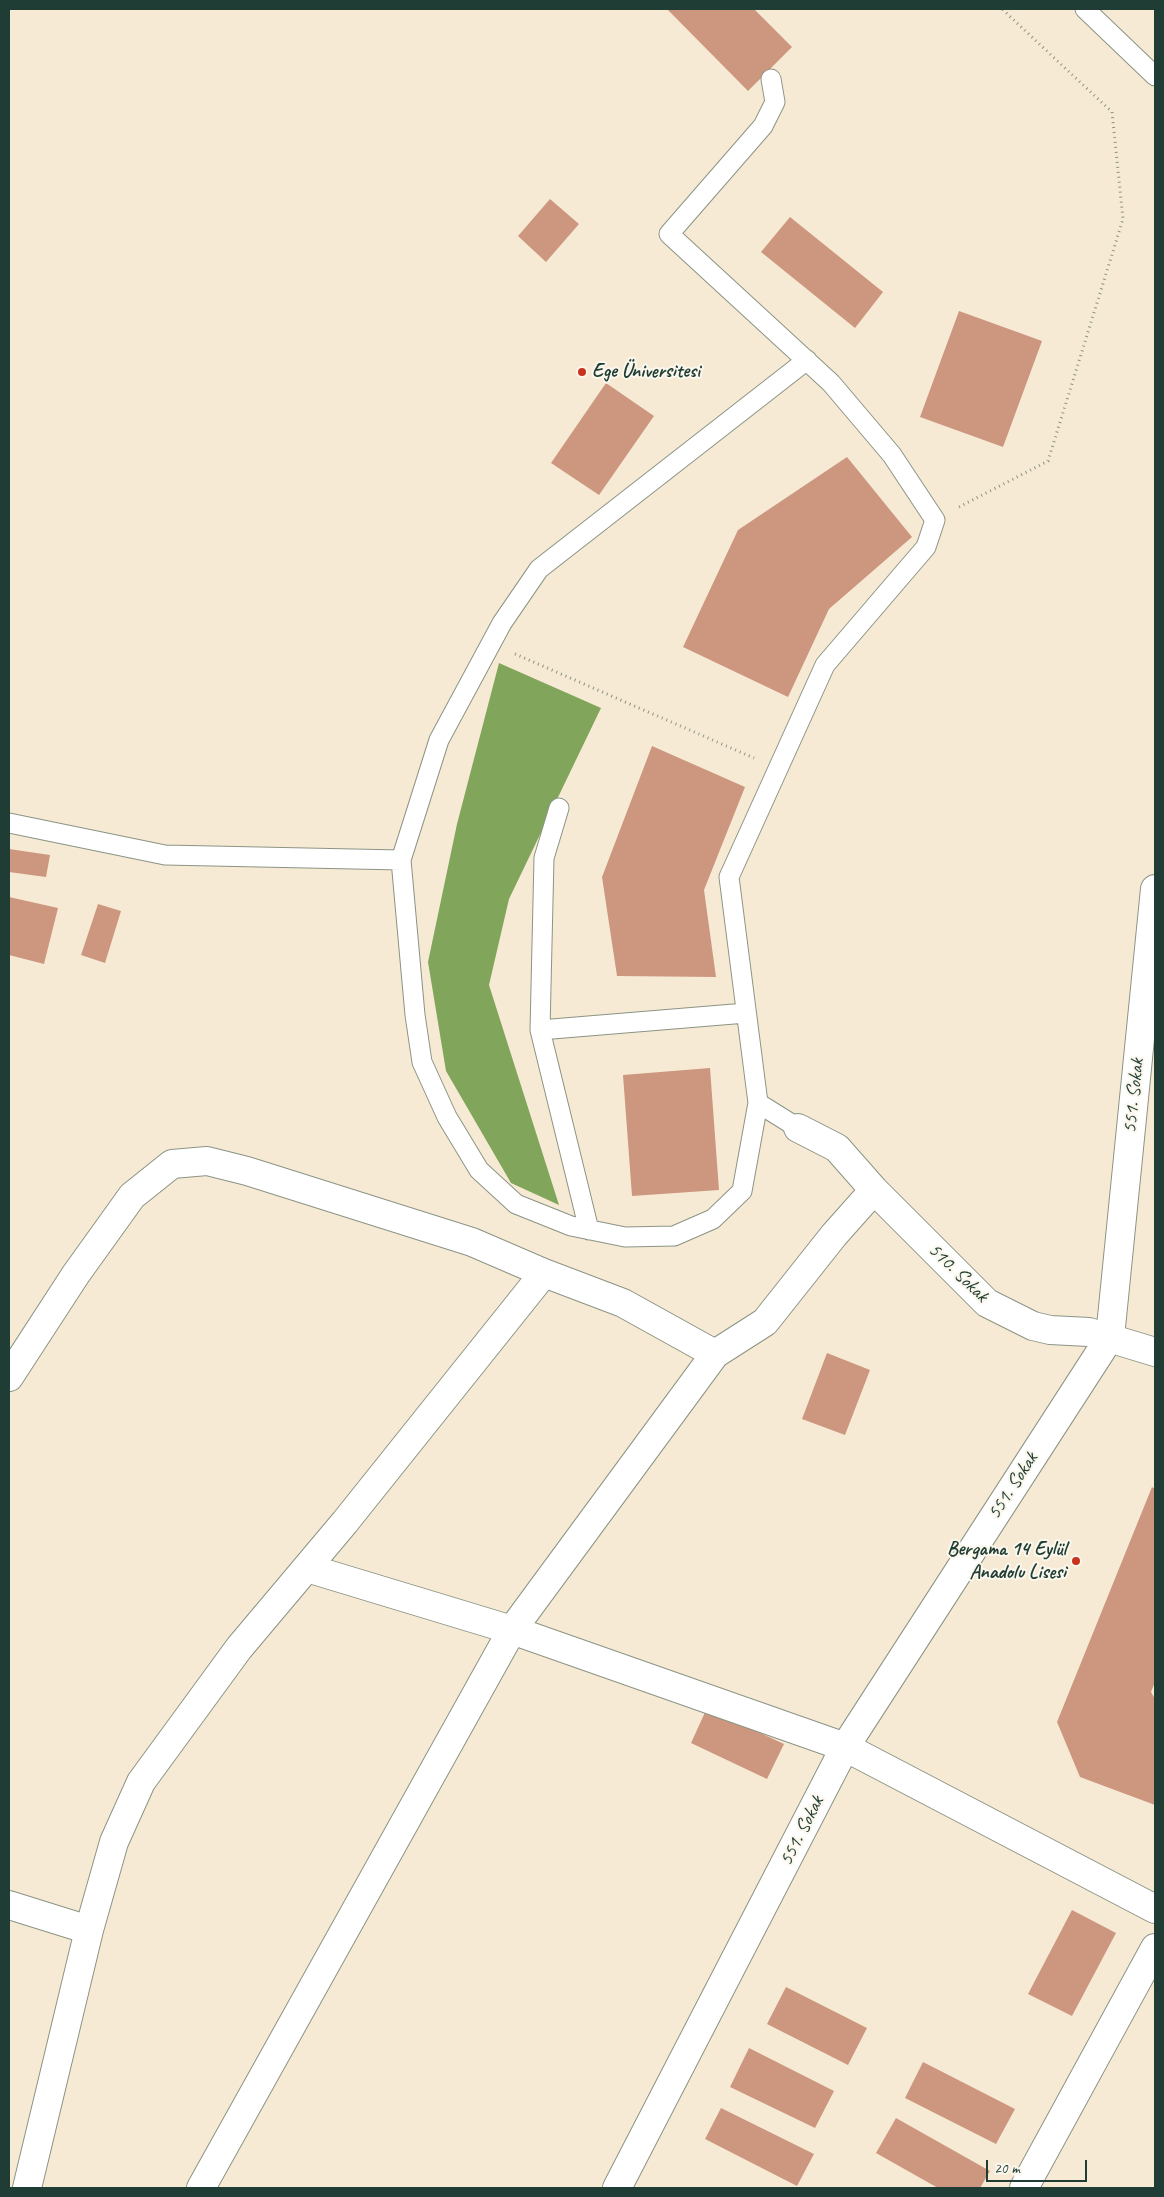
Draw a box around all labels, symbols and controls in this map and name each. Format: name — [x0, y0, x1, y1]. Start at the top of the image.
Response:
place label: Ege Üniversitesi — [592, 360, 700, 384]
marker: Ege Üniversitesi — [576, 366, 588, 378]
street label: 551. Sokak — [1118, 1057, 1150, 1135]
street label: 510. Sokak — [923, 1238, 993, 1308]
street label: 551. Sokak — [983, 1448, 1043, 1524]
place label: Bergama 14 Eylül Anadolu Lisesi — [947, 1538, 1066, 1585]
marker: Bergama 14 Eylül Anadolu Lisesi — [1070, 1555, 1082, 1567]
street label: 551. Sokak — [774, 1792, 830, 1870]
scale bar — [989, 2150, 1090, 2182]
text: 20 m — [994, 2159, 1020, 2178]

